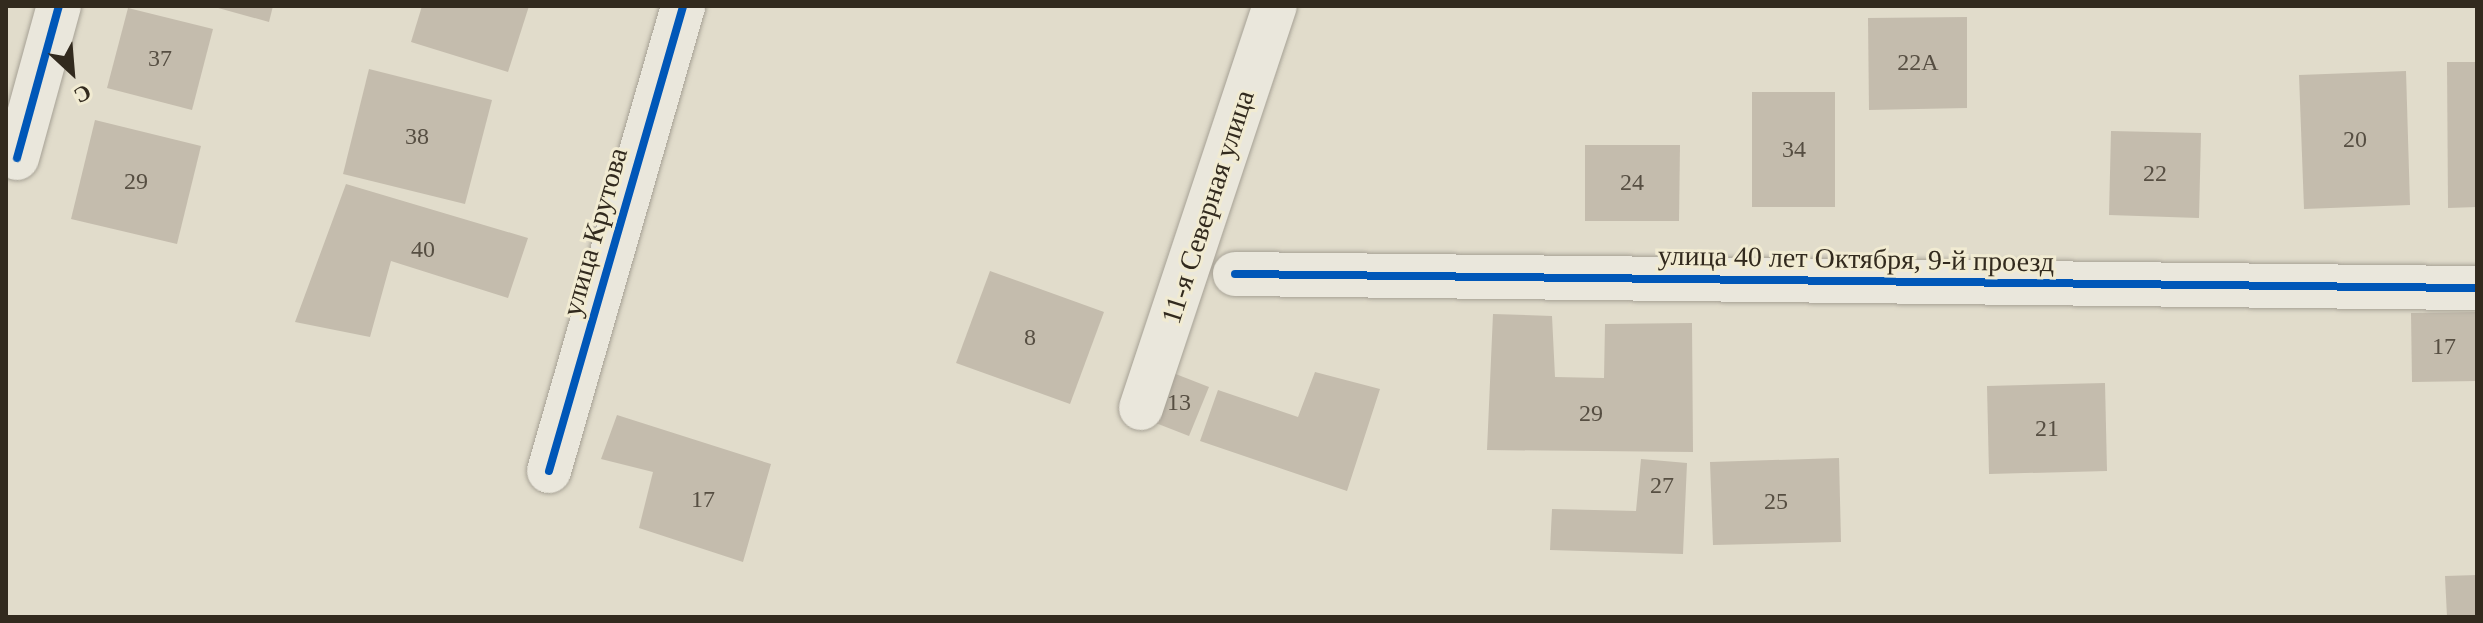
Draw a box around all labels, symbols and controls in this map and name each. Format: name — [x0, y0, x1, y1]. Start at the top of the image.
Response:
north arrow — [32, 32, 112, 112]
house number: 37 — [148, 45, 172, 73]
house number: 22А — [1897, 49, 1939, 77]
text: С — [70, 79, 95, 109]
street label: 11-я Северная улица — [1154, 86, 1262, 328]
house number: 38 — [405, 123, 429, 151]
house number: 20 — [2343, 126, 2367, 154]
house number: 34 — [1782, 136, 1806, 164]
street label: улица Крутова — [555, 144, 635, 320]
house number: 22 — [2143, 160, 2167, 188]
house number: 29 — [124, 168, 148, 196]
house number: 24 — [1620, 169, 1644, 197]
house number: 40 — [411, 236, 435, 264]
street label: улица 40 лет Октября, 9-й проезд — [1658, 239, 2054, 279]
house number: 8 — [1024, 324, 1036, 352]
house number: 17 — [2432, 333, 2456, 361]
house number: 13 — [1167, 389, 1191, 417]
house number: 29 — [1579, 400, 1603, 428]
house number: 21 — [2035, 415, 2059, 443]
house number: 27 — [1650, 472, 1674, 500]
house number: 17 — [691, 486, 715, 514]
house number: 25 — [1764, 488, 1788, 516]

